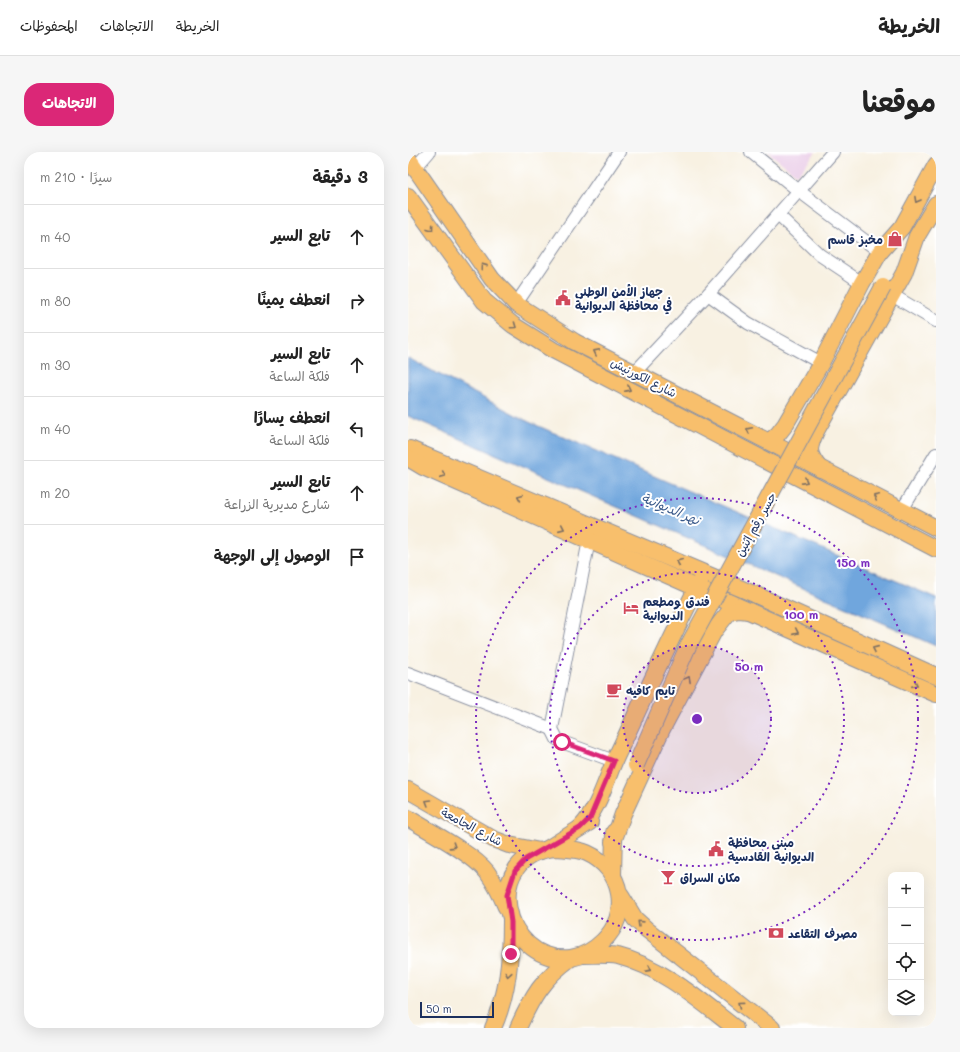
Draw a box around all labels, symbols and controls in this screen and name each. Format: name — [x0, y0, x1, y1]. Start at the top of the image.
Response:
text: الخريطة — [878, 13, 940, 38]
text: المحفوظات — [20, 16, 78, 35]
text: الاتجاهات — [100, 16, 154, 35]
text: الخريطة — [176, 16, 219, 35]
button: الاتجاهات — [24, 83, 114, 126]
text: موقعنا — [862, 83, 936, 119]
text: 3 دقيقة — [312, 165, 368, 187]
text: سيرًا · 210 m — [40, 168, 112, 185]
one-way arrow — [914, 195, 922, 203]
one-way arrow — [426, 223, 433, 230]
text: تابع السير — [271, 225, 330, 245]
icon: ahead — [346, 226, 368, 248]
text: 40 m — [40, 228, 70, 245]
shop icon: مخبز قاسم — [886, 230, 904, 248]
place label: مخبز قاسم — [828, 231, 883, 249]
one-way arrow — [480, 263, 488, 270]
place label: جهاز الأمن الوطني في محافظة الديوانية — [575, 283, 672, 315]
text: انعطف يمينًا — [258, 289, 330, 309]
public building icon: جهاز الأمن الوطني في محافظة الديوانية — [554, 289, 572, 307]
icon: right — [346, 290, 368, 312]
text: 80 m — [40, 292, 70, 309]
one-way arrow — [510, 321, 517, 329]
text: تابع السير — [271, 343, 330, 363]
one-way arrow — [592, 350, 600, 357]
icon: ahead — [346, 354, 368, 376]
street label: شارع الكورنيش — [607, 354, 680, 402]
text: 30 m — [40, 356, 70, 373]
text: فلكة الساعة — [270, 367, 330, 384]
one-way arrow — [624, 384, 631, 392]
text: انعطف يسارًا — [254, 407, 330, 427]
icon: left — [346, 418, 368, 440]
text: 40 m — [40, 420, 70, 437]
one-way arrow — [746, 428, 753, 435]
text: فلكة الساعة — [270, 431, 330, 448]
text: تابع السير — [271, 471, 330, 491]
one-way arrow — [439, 471, 446, 479]
one-way arrow — [801, 476, 809, 483]
icon: ahead — [346, 482, 368, 504]
text: 20 m — [40, 484, 70, 501]
water label: نهر الديوانية — [639, 488, 704, 529]
street label: جسر رقم إثنين — [731, 489, 781, 560]
one-way arrow — [517, 493, 524, 501]
text: شارع مديرية الزراعة — [224, 495, 330, 512]
one-way arrow — [873, 495, 881, 502]
one-way arrow — [557, 523, 565, 531]
text: الوصول إلى الوجهة — [214, 545, 330, 565]
icon: arrive — [346, 546, 368, 568]
text: 150 m — [836, 554, 870, 570]
one-way arrow — [676, 559, 683, 567]
place label: فندق ومطعم الديوانية — [643, 593, 710, 624]
hotel icon: فندق ومطعم الديوانية — [622, 599, 640, 617]
text: 100 m — [784, 606, 818, 622]
one-way arrow — [792, 627, 799, 635]
one-way arrow — [872, 646, 879, 654]
text: 50 m — [735, 658, 763, 674]
one-way arrow — [683, 676, 691, 684]
one-way arrow — [910, 679, 918, 687]
cafe icon: تايم كافيه — [605, 681, 623, 699]
place label: تايم كافيه — [626, 682, 675, 700]
centre of rings — [690, 712, 704, 726]
route start — [553, 733, 571, 751]
one-way arrow — [425, 800, 432, 807]
street label: شارع الجامعة — [438, 803, 505, 851]
place label: مبنى محافظة الديوانية القادسية — [728, 834, 814, 865]
public building icon: مبنى محافظة الديوانية القادسية — [707, 840, 725, 858]
one-way arrow — [449, 841, 456, 849]
bar icon: مكان السراق — [659, 868, 677, 886]
place label: مكان السراق — [680, 869, 740, 885]
map controls — [888, 872, 924, 1016]
button: + — [888, 872, 924, 908]
button: − — [888, 908, 924, 944]
one-way arrow — [637, 920, 645, 928]
bank icon: مصرف التقاعد — [767, 924, 785, 942]
place label: مصرف التقاعد — [788, 925, 857, 941]
button: locate — [888, 944, 924, 980]
route end — [502, 945, 520, 963]
one-way arrow — [644, 964, 652, 972]
one-way arrow — [504, 971, 513, 977]
button: layers — [888, 980, 924, 1016]
scale bar — [420, 1000, 494, 1019]
text: 50 m — [426, 1001, 452, 1016]
one-way arrow — [738, 1001, 745, 1009]

